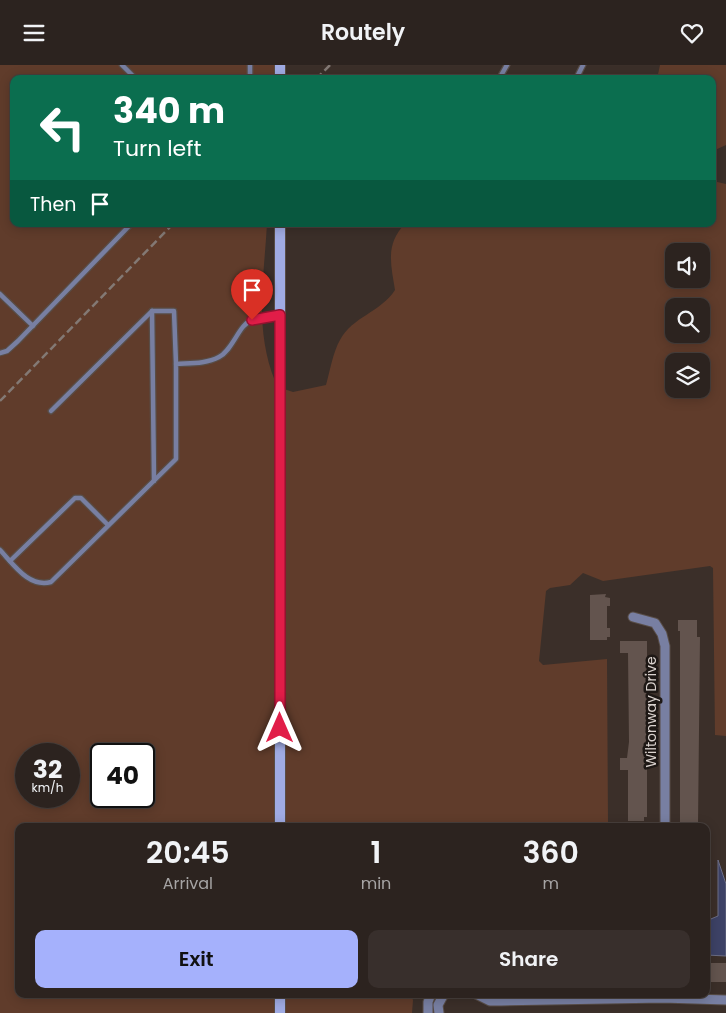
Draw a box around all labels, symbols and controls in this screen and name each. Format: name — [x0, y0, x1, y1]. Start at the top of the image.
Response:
text: Routely — [321, 17, 405, 48]
icon: menu — [20, 19, 48, 47]
icon: heart — [678, 19, 706, 47]
text: 340 m — [113, 86, 225, 135]
icon: left — [30, 95, 95, 160]
text: Turn left — [113, 133, 201, 164]
icon: arrive — [86, 190, 114, 218]
text: Then — [30, 191, 76, 218]
map controls — [665, 243, 710, 398]
button: sound — [665, 243, 710, 288]
pin — [231, 269, 273, 320]
icon: arrive — [238, 276, 266, 304]
button: search — [665, 298, 710, 343]
button: layers — [665, 353, 710, 398]
street label: Wiltonway Drive — [641, 656, 661, 768]
position arrow — [253, 701, 305, 753]
speed limit sign: 40 — [90, 743, 155, 808]
text: 32 — [33, 752, 62, 787]
text: km/h — [32, 779, 63, 796]
text: 20:45 — [146, 831, 230, 874]
text: 1 — [371, 831, 381, 874]
text: 360 — [522, 831, 579, 874]
text: Arrival — [163, 872, 213, 895]
text: min — [361, 872, 391, 895]
text: m — [542, 872, 559, 895]
button: Exit — [35, 930, 358, 988]
button: Share — [368, 930, 690, 988]

